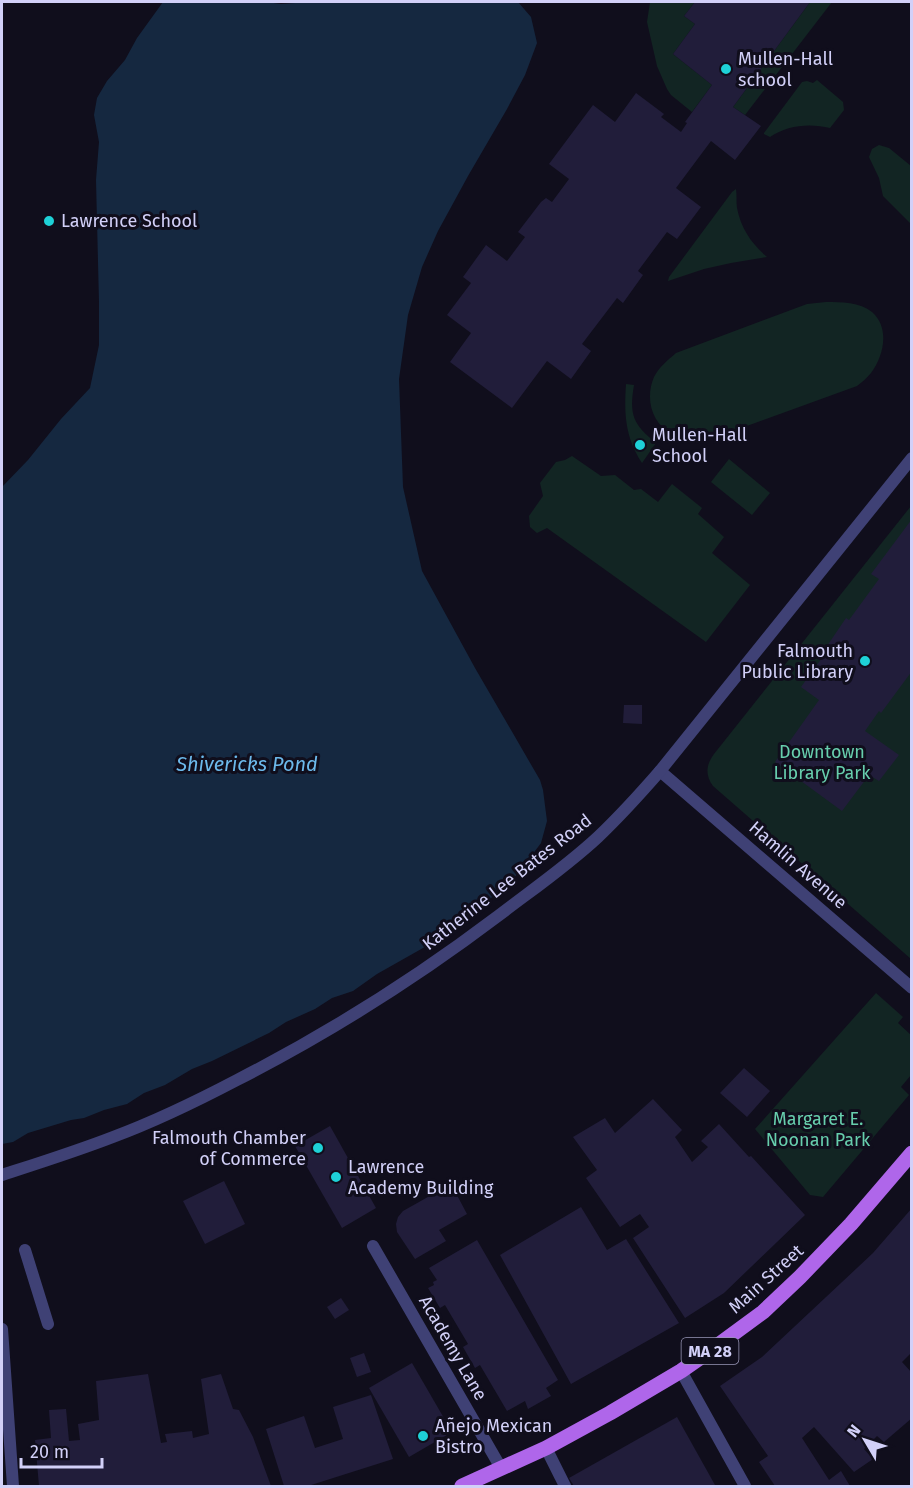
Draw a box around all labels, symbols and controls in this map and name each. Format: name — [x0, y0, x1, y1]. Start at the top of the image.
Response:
place label: Mullen-Hall school — [738, 48, 833, 91]
marker: Mullen-Hall school — [719, 62, 733, 76]
place label: Lawrence School — [61, 210, 197, 232]
marker: Lawrence School — [42, 214, 56, 228]
place label: Mullen-Hall School — [652, 424, 747, 467]
marker: Mullen-Hall School — [633, 438, 647, 452]
place label: Falmouth Public Library — [741, 640, 853, 683]
marker: Falmouth Public Library — [858, 654, 872, 668]
park label: Downtown Library Park — [774, 741, 871, 784]
water label: Shivericks Pond — [175, 752, 318, 776]
street label: Katherine Lee Bates Road — [418, 809, 596, 955]
street label: Hamlin Avenue — [744, 816, 852, 914]
park label: Margaret E. Noonan Park — [766, 1108, 871, 1151]
place label: Falmouth Chamber of Commerce — [152, 1127, 306, 1170]
marker: Falmouth Chamber of Commerce — [311, 1141, 325, 1155]
place label: Lawrence Academy Building — [348, 1156, 494, 1199]
marker: Lawrence Academy Building — [329, 1170, 343, 1184]
street label: Main Street — [724, 1239, 808, 1318]
street label: Academy Lane — [414, 1292, 492, 1404]
road number: MA 28 — [682, 1338, 738, 1364]
north arrow — [835, 1410, 895, 1470]
place label: Añejo Mexican Bistro — [435, 1415, 552, 1458]
text: N — [843, 1421, 864, 1441]
marker: Añejo Mexican Bistro — [416, 1429, 430, 1443]
scale bar — [21, 1431, 102, 1469]
text: 20 m — [30, 1441, 69, 1463]

